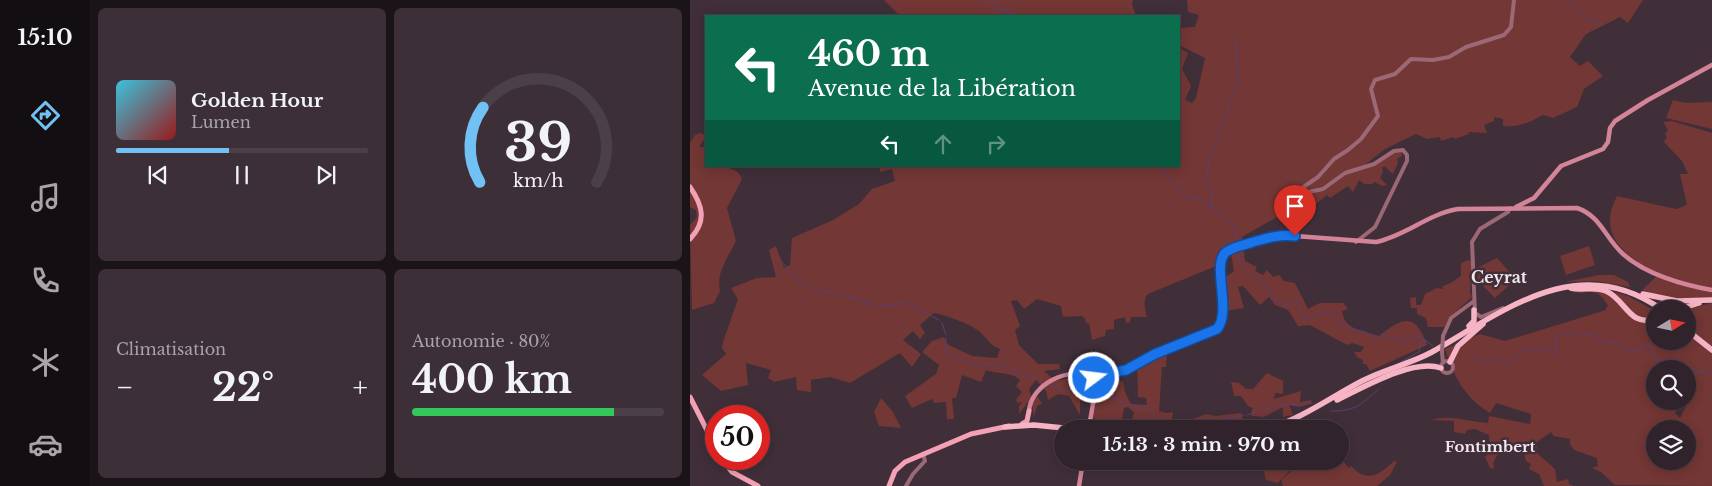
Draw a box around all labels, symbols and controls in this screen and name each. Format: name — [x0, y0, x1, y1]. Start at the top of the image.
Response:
text: 15:10 — [17, 24, 73, 51]
text: 460 m — [808, 32, 929, 75]
icon: left — [725, 35, 790, 100]
text: Avenue de la Libération — [808, 75, 1076, 102]
text: Golden Hour — [191, 89, 323, 112]
icon: directions — [28, 98, 63, 133]
text: 39 — [504, 111, 572, 175]
text: Lumen — [191, 112, 251, 132]
icon: left — [876, 130, 904, 158]
icon: ahead — [929, 130, 957, 158]
icon: right — [982, 130, 1010, 158]
icon: previous — [144, 161, 172, 189]
icon: pause — [228, 161, 256, 189]
icon: next — [312, 161, 340, 189]
text: km/h — [513, 170, 563, 192]
icon: music — [28, 180, 63, 215]
pin — [1274, 185, 1316, 236]
icon: arrive — [1281, 192, 1309, 220]
icon: phone — [28, 263, 63, 298]
district label: Ceyrat — [1471, 267, 1528, 287]
north arrow — [1646, 300, 1696, 350]
map controls — [1646, 300, 1696, 470]
text: Autonomie · 80% — [412, 331, 550, 351]
text: Climatisation — [116, 339, 226, 359]
icon: climate — [28, 345, 63, 380]
position arrow — [1067, 351, 1119, 403]
text: 400 km — [412, 356, 572, 403]
button: search — [1646, 360, 1696, 410]
text: 22° — [212, 364, 274, 411]
text: − — [116, 370, 134, 405]
text: + — [353, 370, 368, 405]
speed limit sign: 50 — [705, 405, 770, 470]
button: layers — [1646, 420, 1696, 470]
icon: car — [28, 427, 63, 462]
text: 15:13 · 3 min · 970 m — [1102, 433, 1301, 456]
district label: Fontimbert — [1445, 437, 1535, 456]

